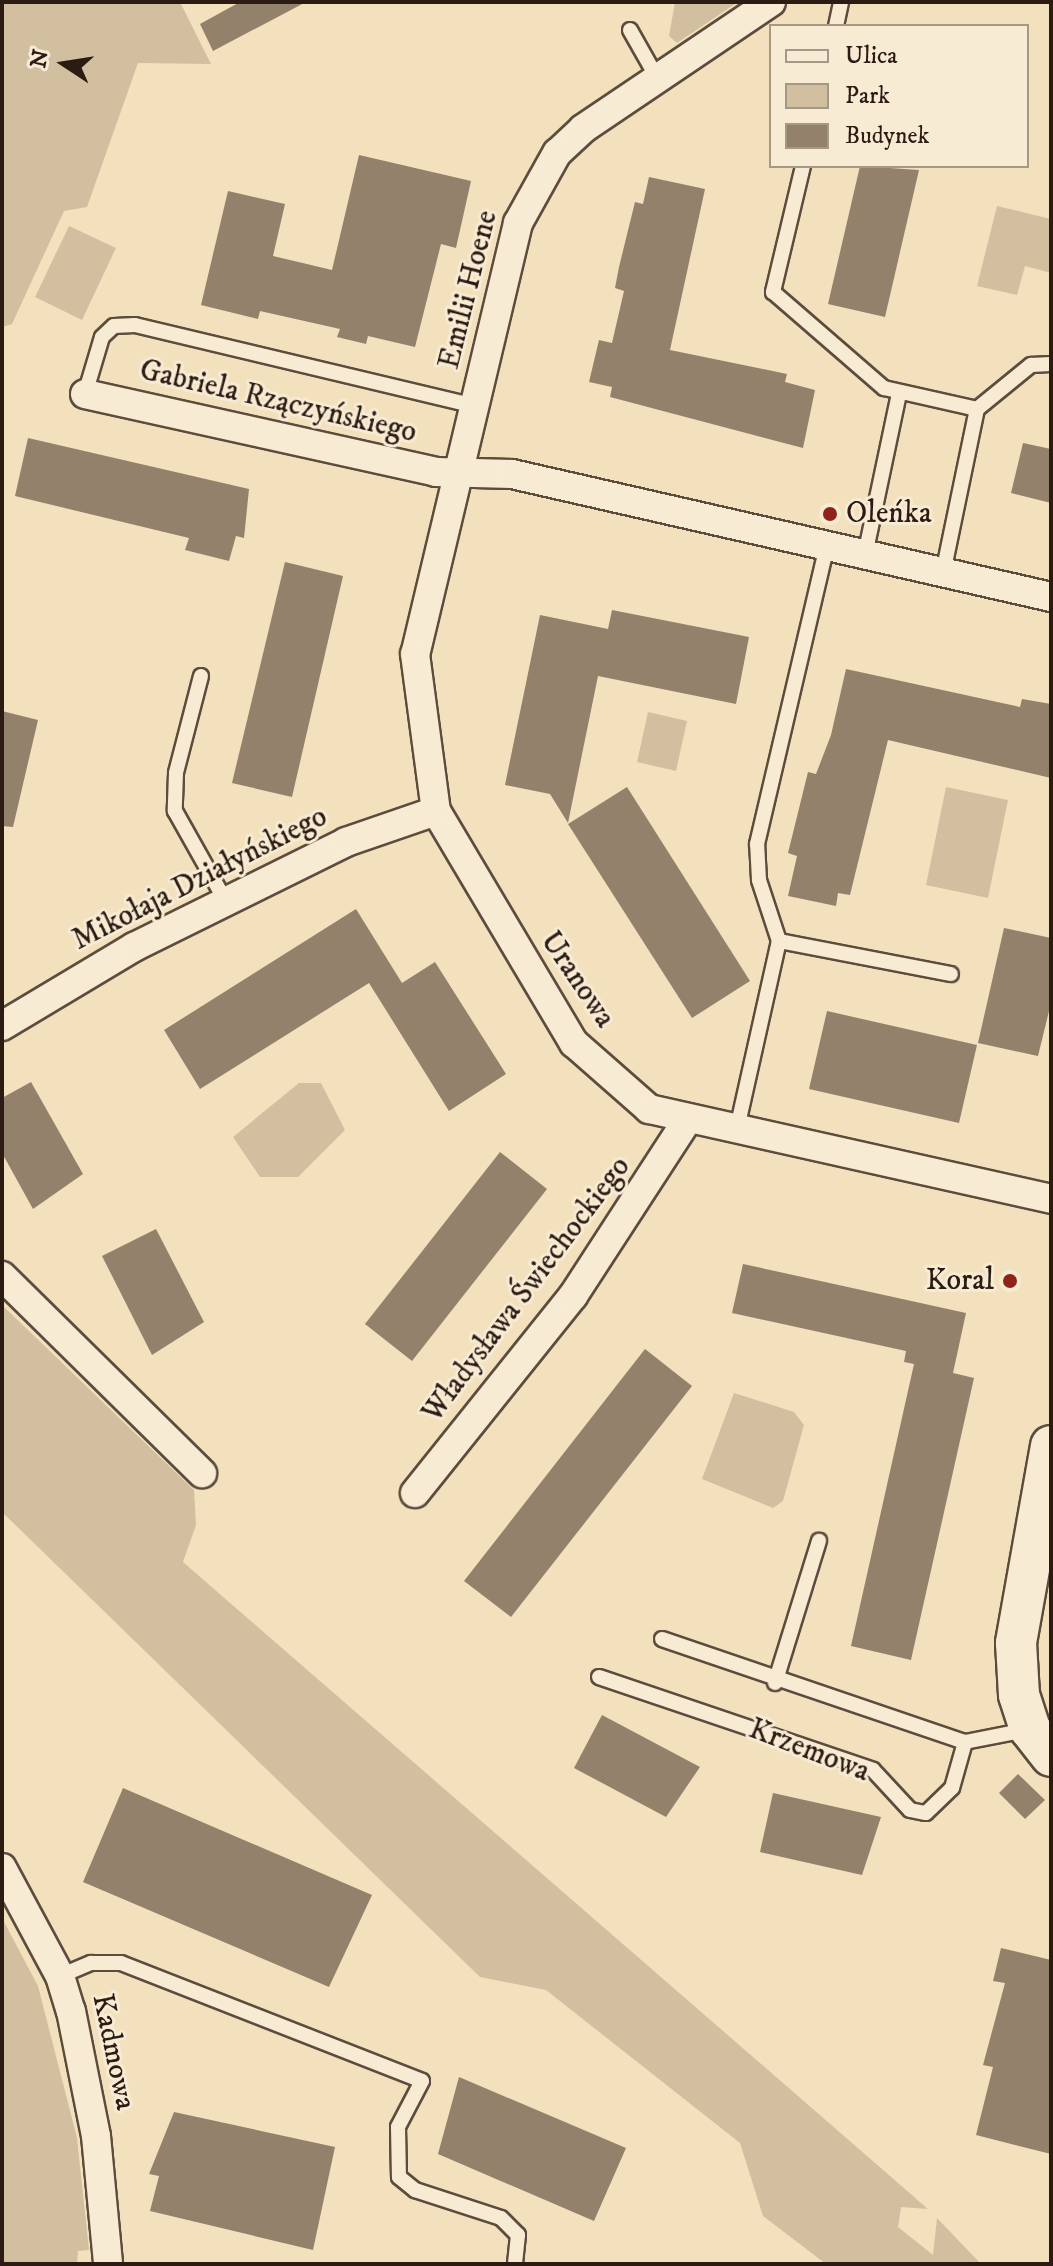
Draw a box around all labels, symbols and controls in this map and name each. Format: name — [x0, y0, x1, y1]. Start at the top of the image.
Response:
north arrow — [24, 24, 104, 104]
legend — [769, 24, 1029, 168]
text: Ulica — [845, 41, 898, 71]
text: N — [25, 47, 55, 71]
text: Park — [845, 81, 890, 111]
text: Budynek — [845, 121, 929, 151]
street label: Emilii Hoene — [432, 207, 506, 373]
street label: Gabriela Rzączyńskiego — [136, 353, 420, 451]
place label: Oleńka — [846, 496, 932, 532]
marker: Oleńka — [821, 505, 839, 523]
street label: Mikołaja Działyńskiego — [67, 799, 333, 959]
street label: Uranowa — [532, 925, 622, 1035]
street label: Władysława Świechockiego — [415, 1150, 639, 1430]
place label: Koral — [926, 1263, 994, 1299]
marker: Koral — [1001, 1272, 1019, 1290]
street label: Krzemowa — [743, 1712, 875, 1790]
street label: Kadmowa — [83, 1991, 143, 2113]

